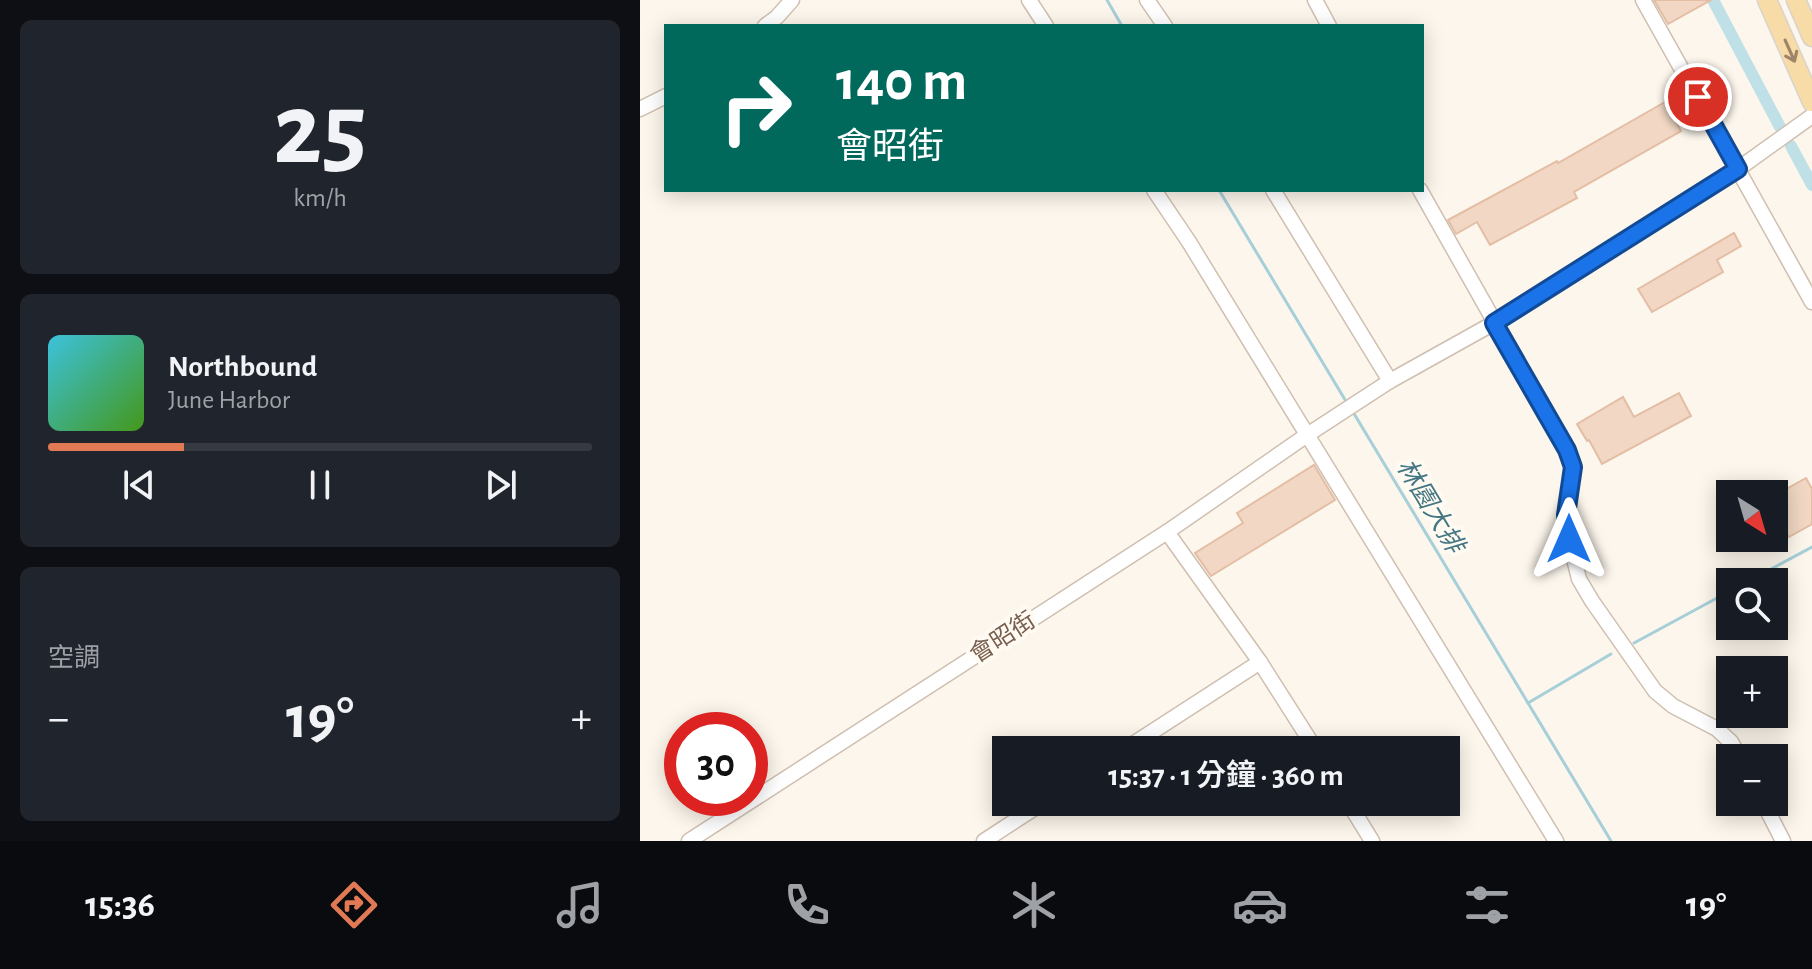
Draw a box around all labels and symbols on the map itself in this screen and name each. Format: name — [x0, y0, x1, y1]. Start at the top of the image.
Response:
one-way arrow — [1783, 38, 1798, 63]
pin — [1664, 63, 1732, 131]
water label: 林園大排 — [1392, 454, 1470, 560]
north arrow — [1716, 480, 1788, 552]
position arrow — [1527, 497, 1611, 581]
street label: 會昭街 — [965, 607, 1040, 668]
speed limit sign: 30 — [664, 712, 768, 816]

